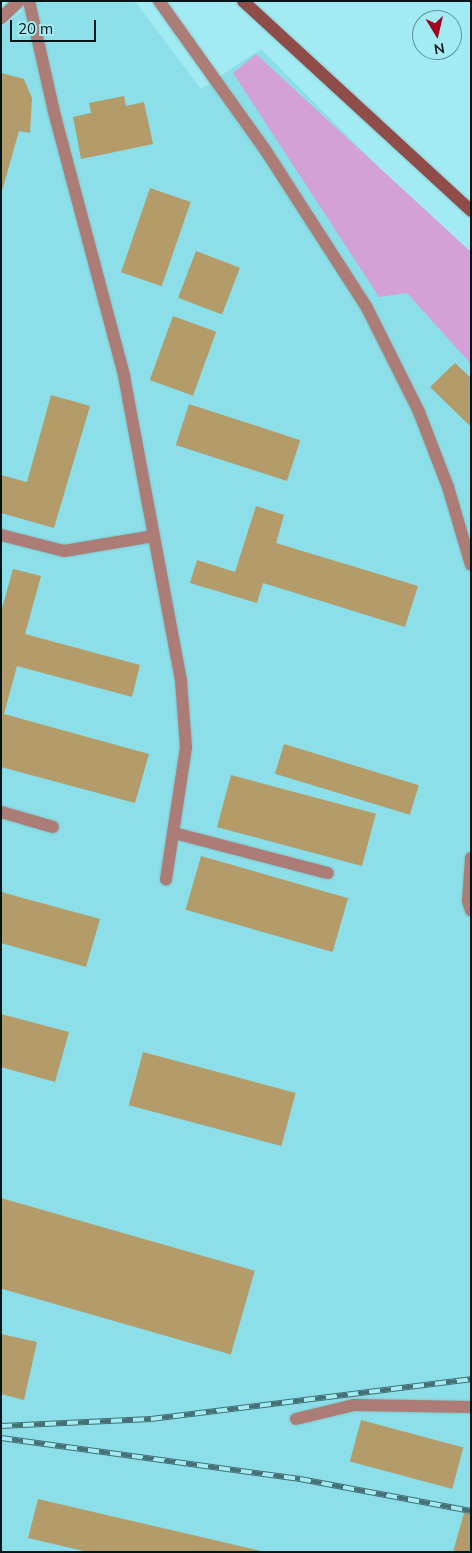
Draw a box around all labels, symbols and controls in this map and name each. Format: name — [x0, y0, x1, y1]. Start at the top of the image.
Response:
scale bar — [12, 10, 99, 42]
north arrow — [412, 10, 462, 60]
text: 20 m — [18, 19, 53, 38]
text: N — [433, 39, 446, 59]

